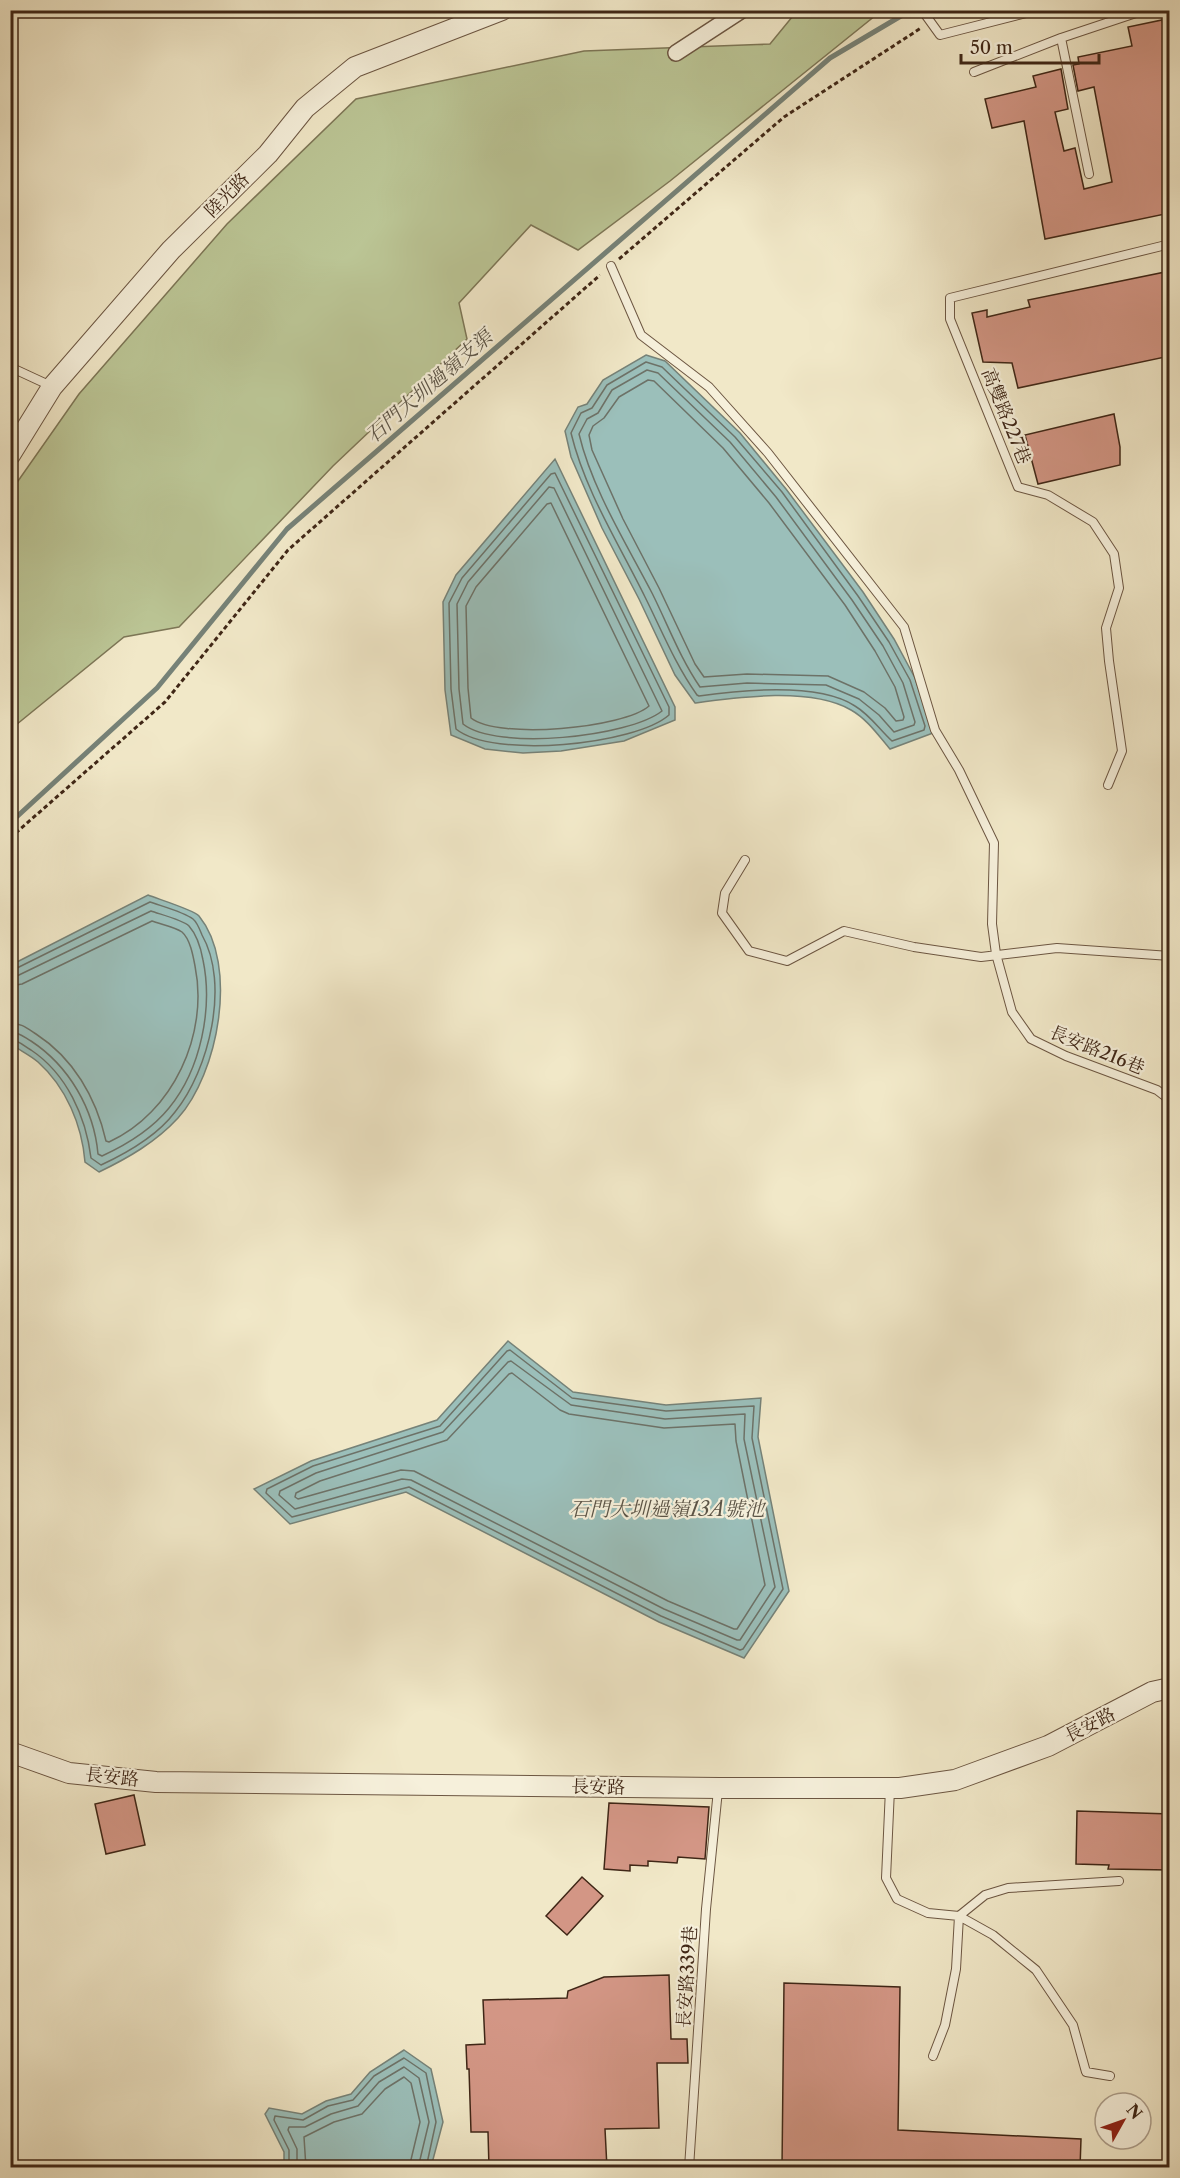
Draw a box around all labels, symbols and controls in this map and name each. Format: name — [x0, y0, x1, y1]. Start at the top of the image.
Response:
scale bar — [961, 27, 1099, 65]
text: 50 m — [970, 37, 1013, 59]
street label: 陸光路 — [200, 168, 254, 222]
water label: 石門大圳過嶺支渠 — [361, 322, 500, 448]
street label: 高雙路227巷 — [977, 365, 1035, 467]
street label: 長安路216巷 — [1046, 1021, 1148, 1079]
water label: 石門大圳過嶺13A號池 — [570, 1497, 766, 1521]
street label: 長安路 — [1061, 1703, 1119, 1747]
street label: 長安路 — [84, 1763, 140, 1791]
street label: 長安路 — [571, 1776, 625, 1798]
street label: 長安路339巷 — [672, 1925, 702, 2029]
north arrow — [1093, 2091, 1153, 2151]
text: N — [1122, 2100, 1147, 2123]

